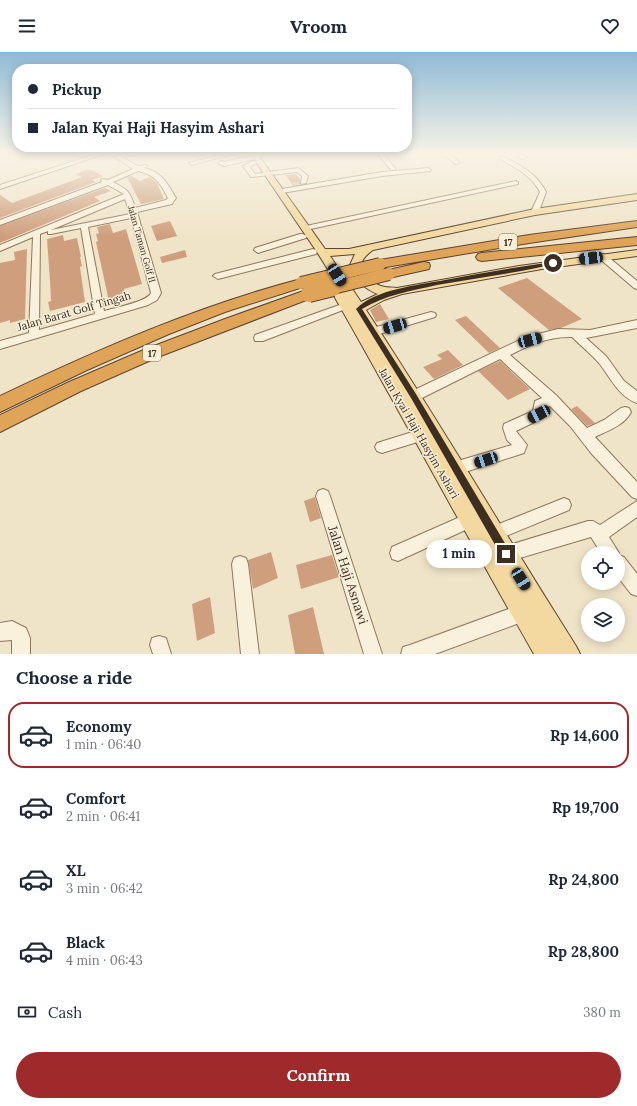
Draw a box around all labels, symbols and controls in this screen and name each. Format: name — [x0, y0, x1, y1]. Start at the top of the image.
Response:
icon: menu — [16, 15, 38, 37]
text: Vroom — [290, 15, 347, 38]
icon: heart — [599, 15, 621, 37]
text: Pickup — [52, 80, 101, 99]
text: Jalan Kyai Haji Hasyim Ashari — [52, 118, 264, 137]
street label: Jalan Taman Golf II — [125, 203, 158, 284]
road number: 17 — [499, 234, 517, 250]
car — [578, 251, 604, 265]
route start — [544, 254, 562, 272]
car — [325, 262, 349, 288]
street label: Jalan Barat Golf Tingah — [15, 288, 133, 334]
car — [382, 317, 408, 335]
car — [517, 331, 543, 349]
road number: 17 — [143, 345, 161, 361]
street label: Jalan Kyai Haji Hasyim Ashari — [375, 364, 462, 501]
car — [526, 403, 552, 425]
car — [473, 451, 499, 469]
street label: Jalan Haji Asnawi — [324, 523, 372, 627]
callout: 1 min — [426, 540, 492, 568]
text: 1 min — [442, 545, 476, 562]
route end — [497, 545, 515, 563]
map controls — [581, 546, 625, 642]
button: locate — [581, 546, 625, 590]
car — [510, 566, 532, 592]
button: layers — [581, 598, 625, 642]
text: Choose a ride — [16, 666, 132, 689]
icon: car — [18, 717, 54, 753]
text: Economy — [66, 717, 131, 736]
text: Rp 14,600 — [550, 726, 619, 745]
text: 1 min · 06:40 — [66, 736, 141, 753]
icon: car — [18, 789, 54, 825]
text: Comfort — [66, 789, 126, 808]
text: Rp 19,700 — [552, 798, 619, 817]
text: 2 min · 06:41 — [66, 808, 140, 825]
icon: car — [18, 861, 54, 897]
text: XL — [66, 861, 86, 880]
text: Rp 24,800 — [548, 870, 619, 889]
text: 3 min · 06:42 — [66, 880, 143, 897]
icon: car — [18, 933, 54, 969]
text: Black — [66, 933, 105, 952]
text: Rp 28,800 — [548, 942, 619, 961]
text: 4 min · 06:43 — [66, 952, 143, 969]
icon: cash — [16, 1001, 38, 1023]
text: Cash — [48, 1003, 82, 1022]
text: 380 m — [583, 1004, 621, 1021]
button: Confirm — [16, 1052, 621, 1098]

